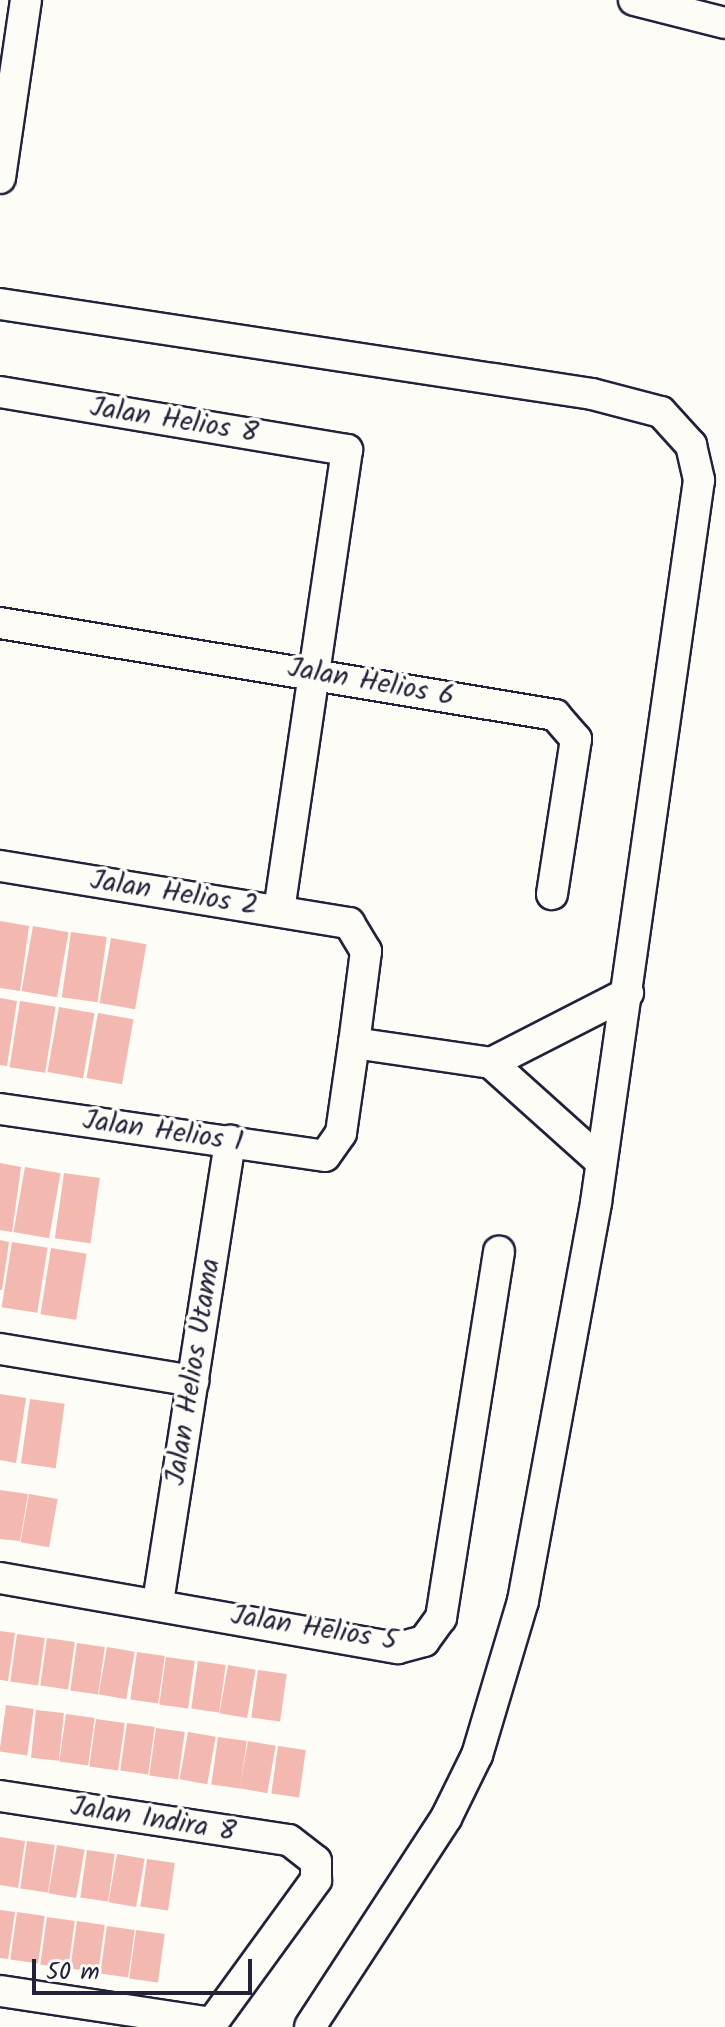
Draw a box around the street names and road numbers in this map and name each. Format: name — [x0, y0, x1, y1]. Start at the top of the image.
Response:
street label: Jalan Helios 8 — [87, 391, 261, 451]
street label: Jalan Helios 6 — [285, 652, 457, 714]
street label: Jalan Helios 2 — [88, 864, 260, 924]
street label: Jalan Helios 1 — [81, 1104, 245, 1160]
street label: Jalan Helios Utama — [159, 1256, 229, 1488]
street label: Jalan Helios 5 — [228, 1599, 400, 1659]
street label: Jalan Indira 8 — [68, 1790, 238, 1850]

